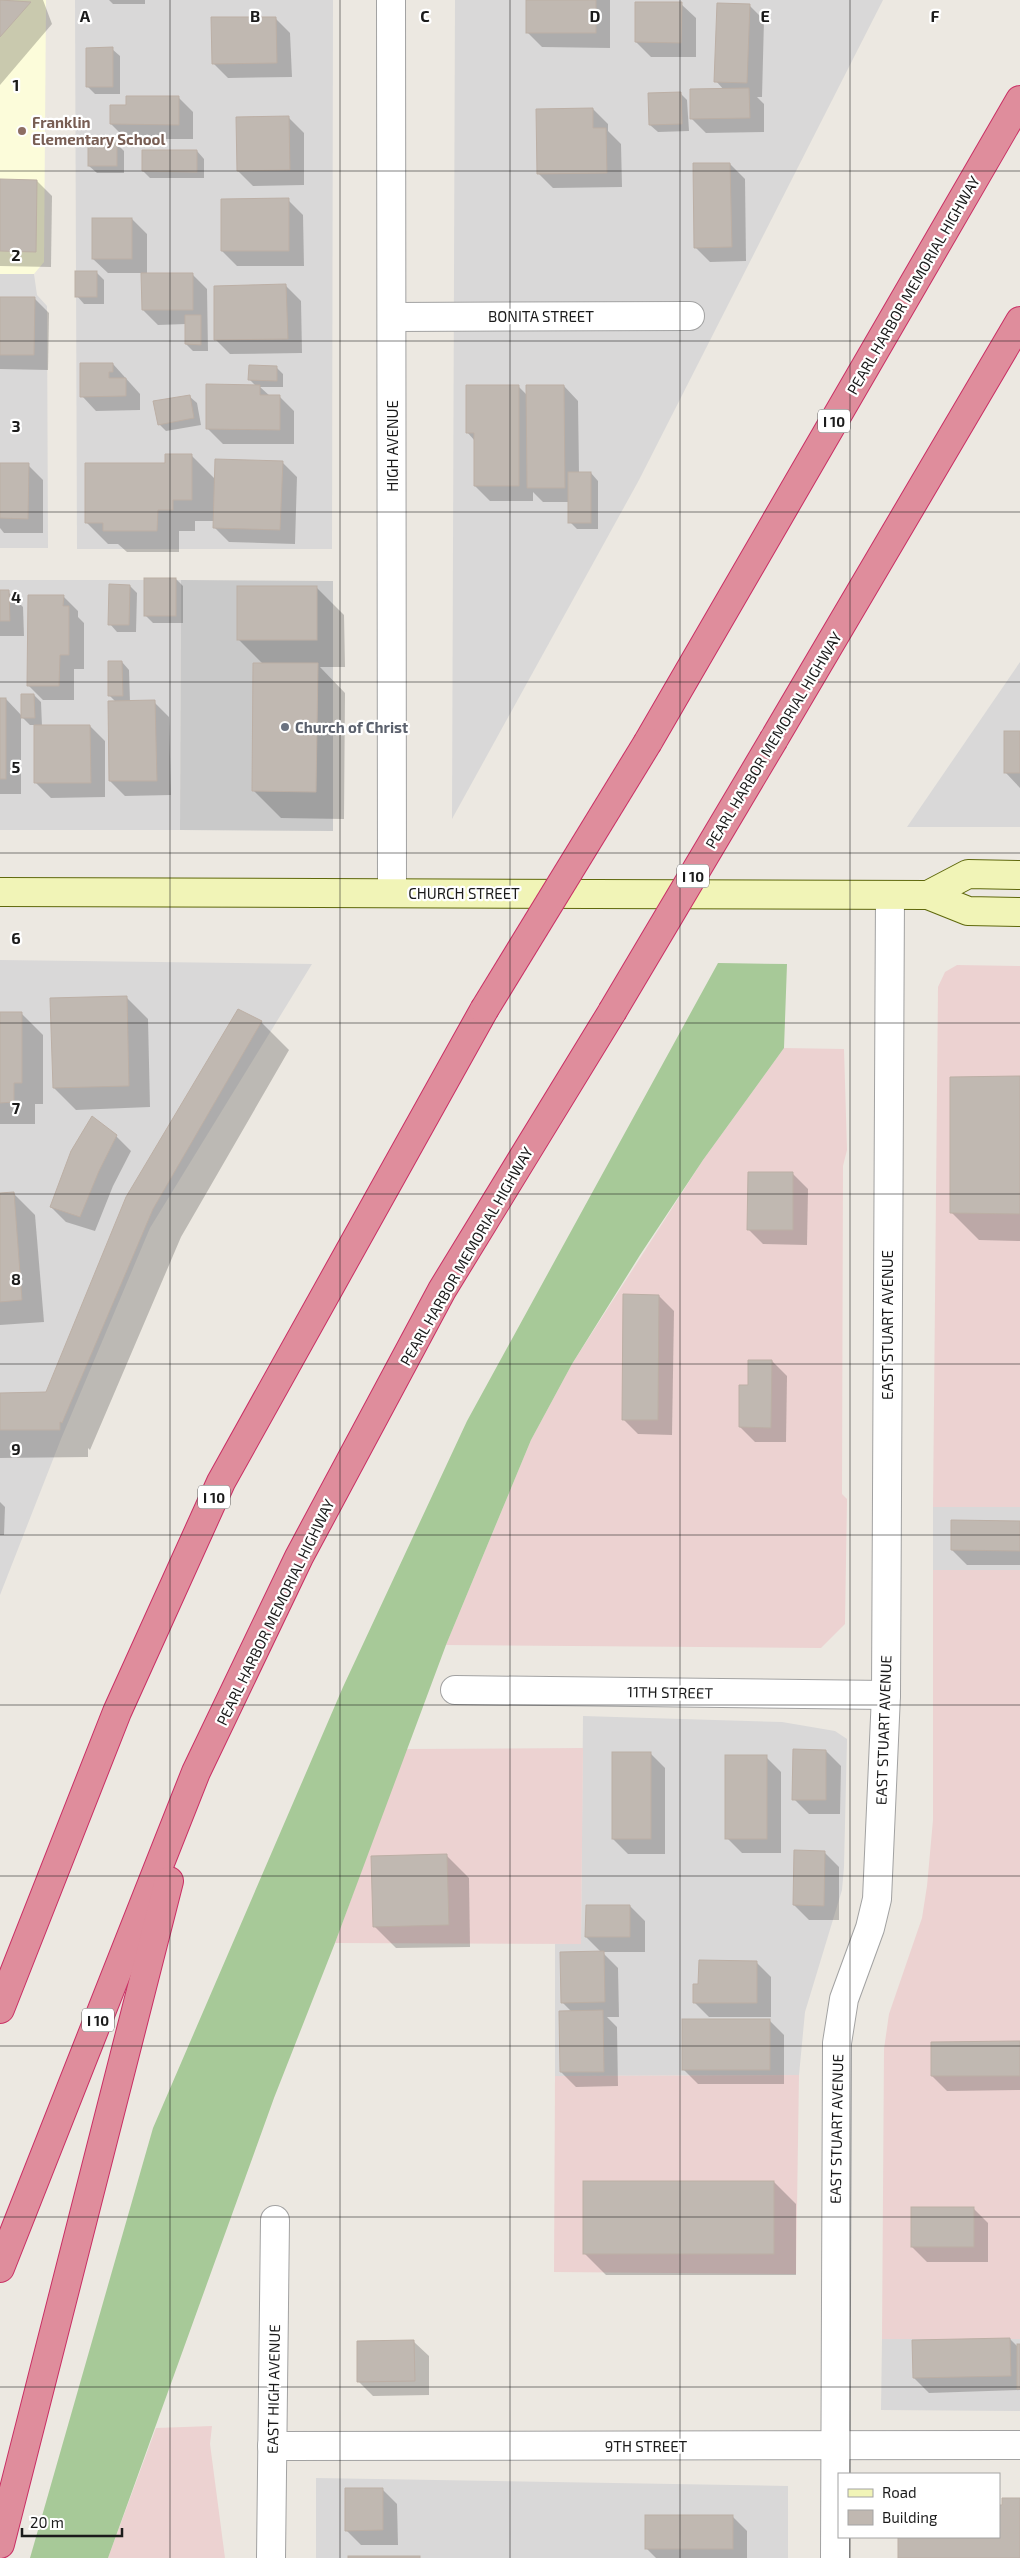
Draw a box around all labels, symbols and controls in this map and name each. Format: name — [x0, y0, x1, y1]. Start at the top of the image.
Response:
text: A — [80, 6, 91, 25]
text: B — [250, 6, 260, 25]
text: C — [420, 6, 430, 25]
text: D — [590, 6, 601, 25]
text: E — [760, 6, 770, 25]
text: F — [931, 6, 940, 25]
text: 1 — [13, 75, 19, 94]
place label: Franklin Elementary School — [32, 113, 165, 149]
marker: Franklin Elementary School — [16, 125, 28, 137]
street label: PEARL HARBOR MEMORIAL HIGHWAY — [843, 172, 983, 398]
text: 2 — [11, 245, 21, 264]
street label: BONITA STREET — [488, 307, 594, 325]
street label: HIGH AVENUE — [383, 400, 401, 492]
road number: I 10 — [818, 410, 850, 432]
text: 3 — [11, 416, 21, 435]
text: 4 — [11, 587, 21, 606]
street label: PEARL HARBOR MEMORIAL HIGHWAY — [701, 628, 845, 852]
place label: Church of Christ — [295, 718, 408, 736]
marker: Church of Christ — [279, 721, 291, 733]
text: 5 — [12, 757, 21, 776]
road number: I 10 — [677, 864, 709, 888]
street label: CHURCH STREET — [408, 884, 520, 902]
text: 6 — [11, 928, 21, 947]
text: 7 — [12, 1098, 21, 1117]
street label: PEARL HARBOR MEMORIAL HIGHWAY — [396, 1143, 536, 1369]
street label: EAST STUART AVENUE — [878, 1250, 896, 1400]
text: 8 — [11, 1269, 21, 1288]
text: 9 — [11, 1439, 21, 1458]
road number: I 10 — [198, 1485, 230, 1508]
street label: PEARL HARBOR MEMORIAL HIGHWAY — [212, 1496, 338, 1728]
street label: EAST STUART AVENUE — [871, 1655, 895, 1805]
street label: 11TH STREET — [627, 1682, 713, 1702]
road number: I 10 — [82, 2008, 114, 2032]
street label: EAST STUART AVENUE — [826, 2054, 846, 2204]
street label: EAST HIGH AVENUE — [263, 2324, 283, 2454]
street label: 9TH STREET — [605, 2437, 688, 2455]
legend — [838, 2473, 1000, 2538]
text: Road — [882, 2483, 917, 2501]
scale bar — [22, 2506, 122, 2538]
text: Building — [882, 2508, 938, 2526]
text: 20 m — [30, 2513, 64, 2531]

